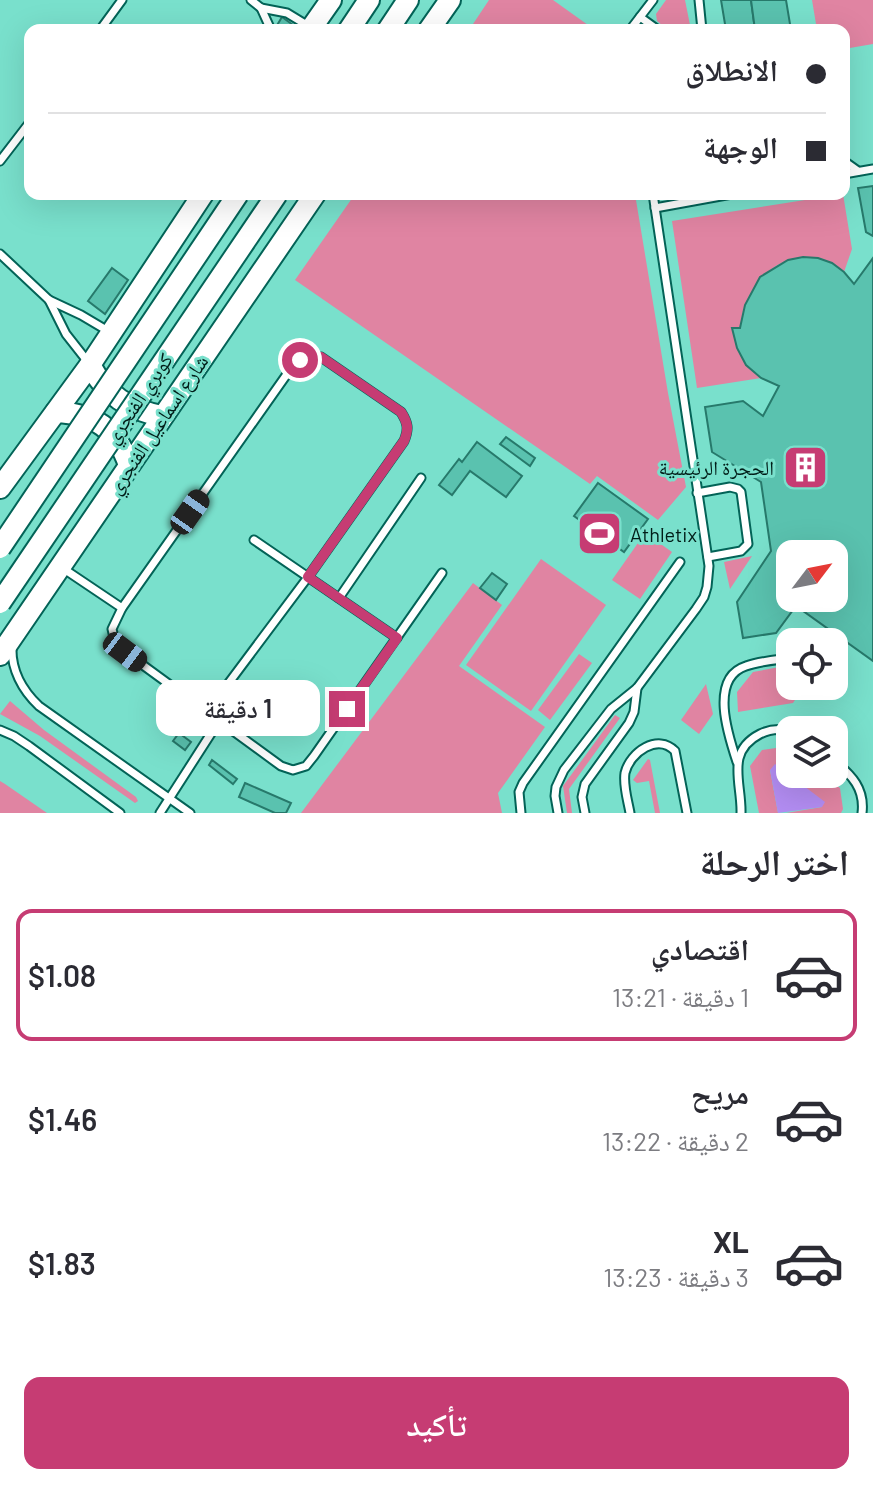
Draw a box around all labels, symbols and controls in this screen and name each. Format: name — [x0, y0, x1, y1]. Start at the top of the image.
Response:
text: الانطلاق — [685, 51, 778, 87]
text: الوجهة — [703, 128, 778, 164]
route start — [282, 342, 318, 378]
street label: كوبري الفنجري — [99, 348, 181, 451]
street label: شارع اسماعيل الفنجري — [102, 350, 217, 501]
building icon: الحجرة الرئيسية — [781, 443, 829, 491]
place label: الحجرة الرئيسية — [659, 455, 774, 479]
car — [166, 485, 214, 539]
sports icon: Athletix — [575, 510, 623, 558]
place label: Athletix — [630, 522, 697, 546]
north arrow — [776, 540, 848, 612]
map controls — [776, 540, 848, 788]
car — [99, 628, 151, 676]
button: locate — [776, 628, 848, 700]
callout: 1 دقيقة — [155, 681, 319, 737]
route end — [329, 691, 365, 727]
text: 1 دقيقة — [204, 692, 272, 723]
button: layers — [776, 716, 848, 788]
text: اختر الرحلة — [700, 839, 849, 882]
text: اقتصادي — [651, 930, 749, 966]
icon: car — [773, 939, 845, 1011]
text: $1.08 — [28, 957, 96, 993]
text: 1 دقيقة · 13:21 — [612, 981, 749, 1012]
text: مريح — [691, 1074, 749, 1110]
icon: car — [773, 1083, 845, 1155]
text: $1.46 — [28, 1101, 97, 1137]
text: 2 دقيقة · 13:22 — [602, 1125, 749, 1156]
text: XL — [713, 1223, 749, 1259]
icon: car — [773, 1227, 845, 1299]
text: $1.83 — [28, 1245, 96, 1281]
text: 3 دقيقة · 13:23 — [603, 1261, 749, 1292]
button: تأكيد — [24, 1377, 849, 1469]

